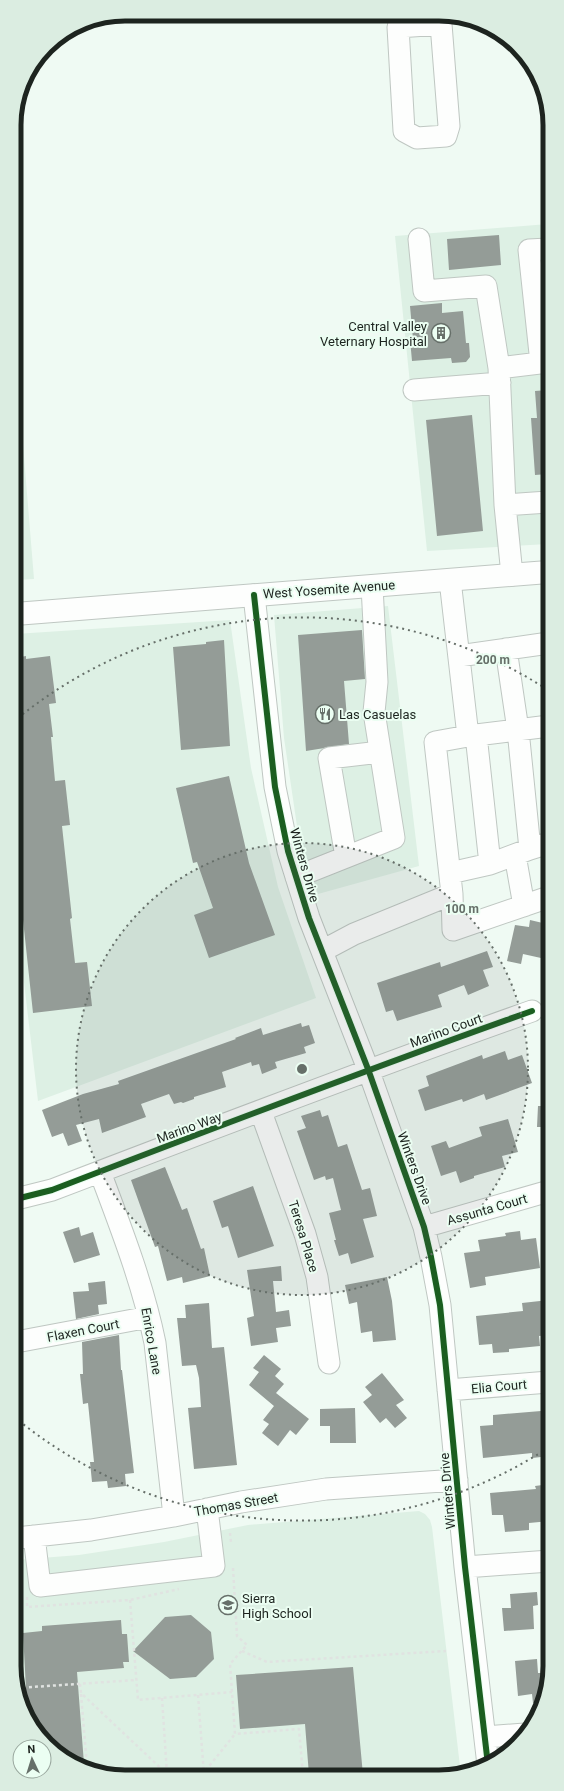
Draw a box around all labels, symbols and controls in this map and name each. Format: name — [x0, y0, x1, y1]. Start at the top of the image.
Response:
place label: Central Valley Veternary Hospital — [320, 319, 427, 349]
building icon: Central Valley Veternary Hospital — [430, 322, 452, 344]
street label: West Yosemite Avenue — [263, 577, 396, 602]
text: 200 m — [476, 653, 510, 667]
restaurant icon: Las Casuelas — [314, 703, 336, 725]
place label: Las Casuelas — [339, 707, 417, 722]
street label: Winters Drive — [287, 826, 322, 904]
text: 100 m — [445, 902, 479, 916]
street label: Marino Court — [408, 1010, 484, 1050]
centre of rings — [295, 1062, 309, 1076]
street label: Marino Way — [155, 1109, 224, 1146]
street label: Winters Drive — [394, 1130, 435, 1207]
street label: Assunta Court — [445, 1191, 529, 1228]
street label: Teresa Place — [285, 1198, 322, 1274]
street label: Enrico Lane — [138, 1306, 165, 1376]
street label: Flaxen Court — [46, 1316, 120, 1345]
street label: Elia Court — [470, 1377, 528, 1396]
street label: Winters Drive — [437, 1452, 458, 1530]
street label: Thomas Street — [193, 1490, 279, 1519]
place label: Sierra High School — [242, 1591, 312, 1621]
school or university icon: Sierra High School — [217, 1594, 239, 1616]
north arrow — [12, 1739, 52, 1779]
text: N — [27, 1743, 36, 1756]

